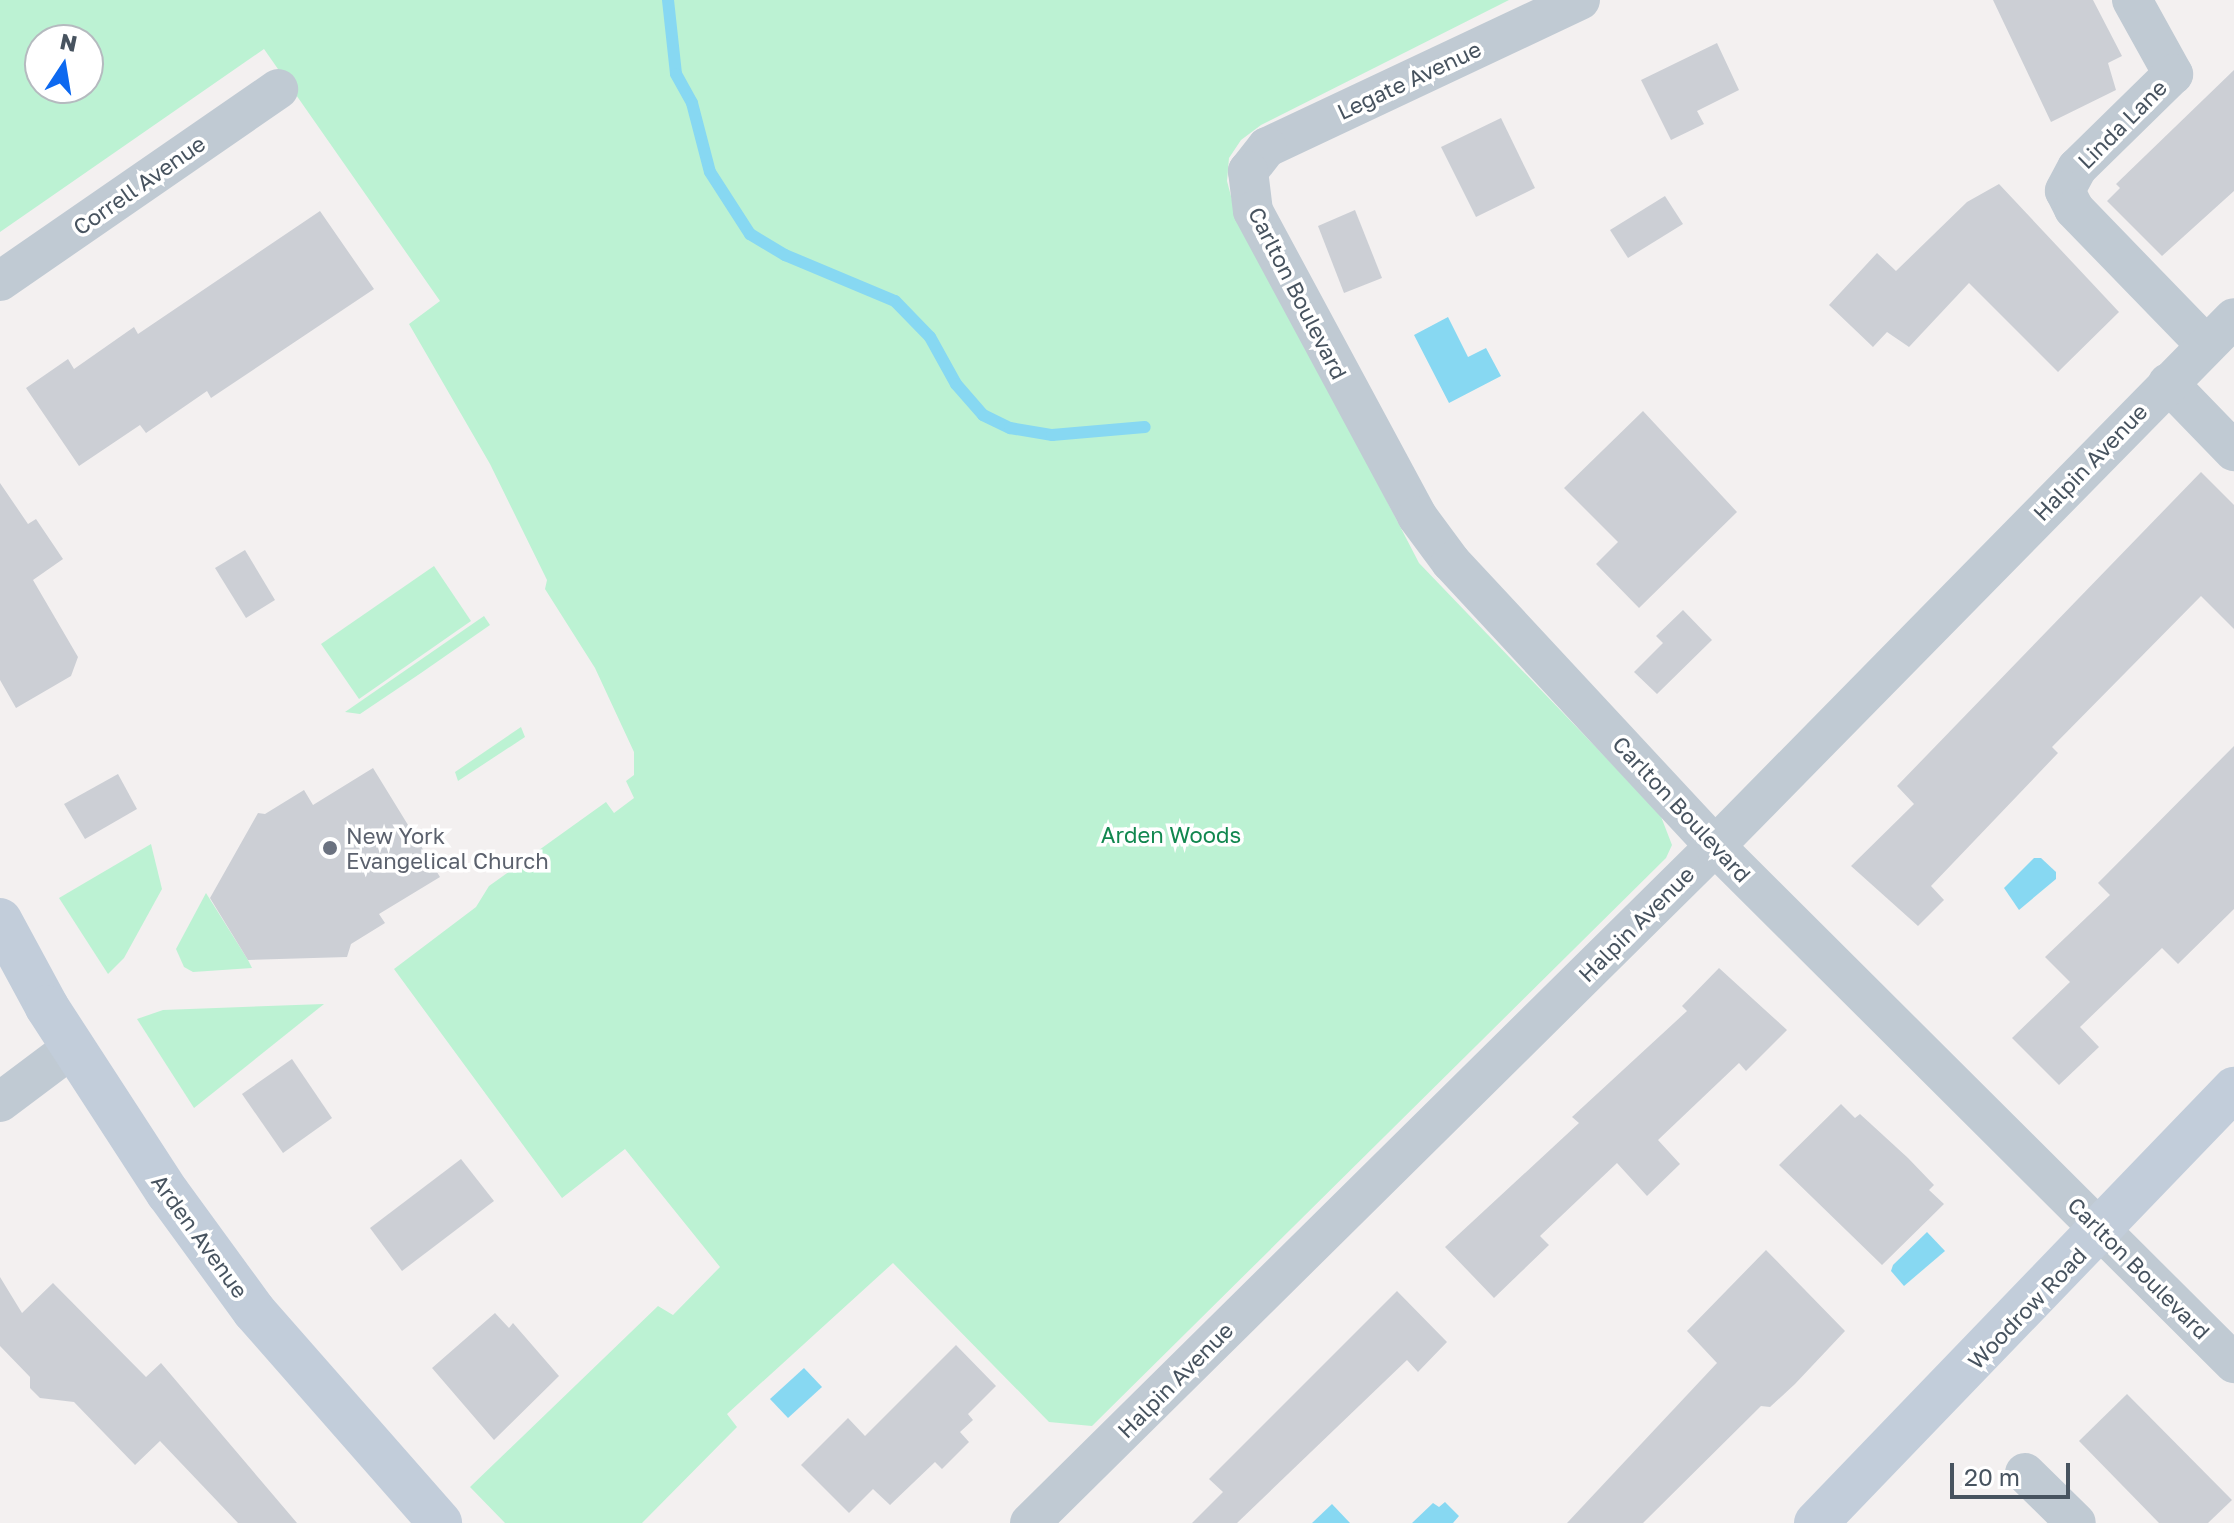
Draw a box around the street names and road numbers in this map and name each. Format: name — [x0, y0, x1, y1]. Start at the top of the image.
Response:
street label: Legate Avenue — [1333, 35, 1485, 125]
street label: Linda Lane — [2072, 74, 2172, 174]
street label: Correll Avenue — [68, 130, 210, 240]
street label: Carlton Boulevard — [1243, 202, 1353, 384]
street label: Halpin Avenue — [2028, 398, 2152, 526]
street label: Carlton Boulevard — [1608, 731, 1756, 887]
street label: Halpin Avenue — [1573, 861, 1699, 987]
street label: Arden Avenue — [146, 1169, 254, 1303]
street label: Carlton Boulevard — [2063, 1192, 2215, 1344]
street label: Woodrow Road — [1962, 1242, 2092, 1374]
street label: Halpin Avenue — [1112, 1317, 1238, 1443]

